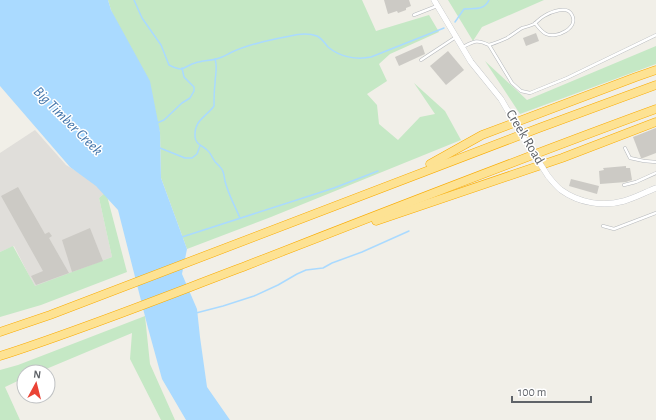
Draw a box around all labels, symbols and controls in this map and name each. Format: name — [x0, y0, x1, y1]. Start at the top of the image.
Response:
water label: Big Timber Creek — [31, 84, 105, 158]
street label: Creek Road — [503, 107, 547, 167]
north arrow — [16, 364, 56, 404]
text: N — [33, 369, 42, 380]
scale bar — [512, 378, 591, 404]
text: 100 m — [518, 386, 546, 398]

